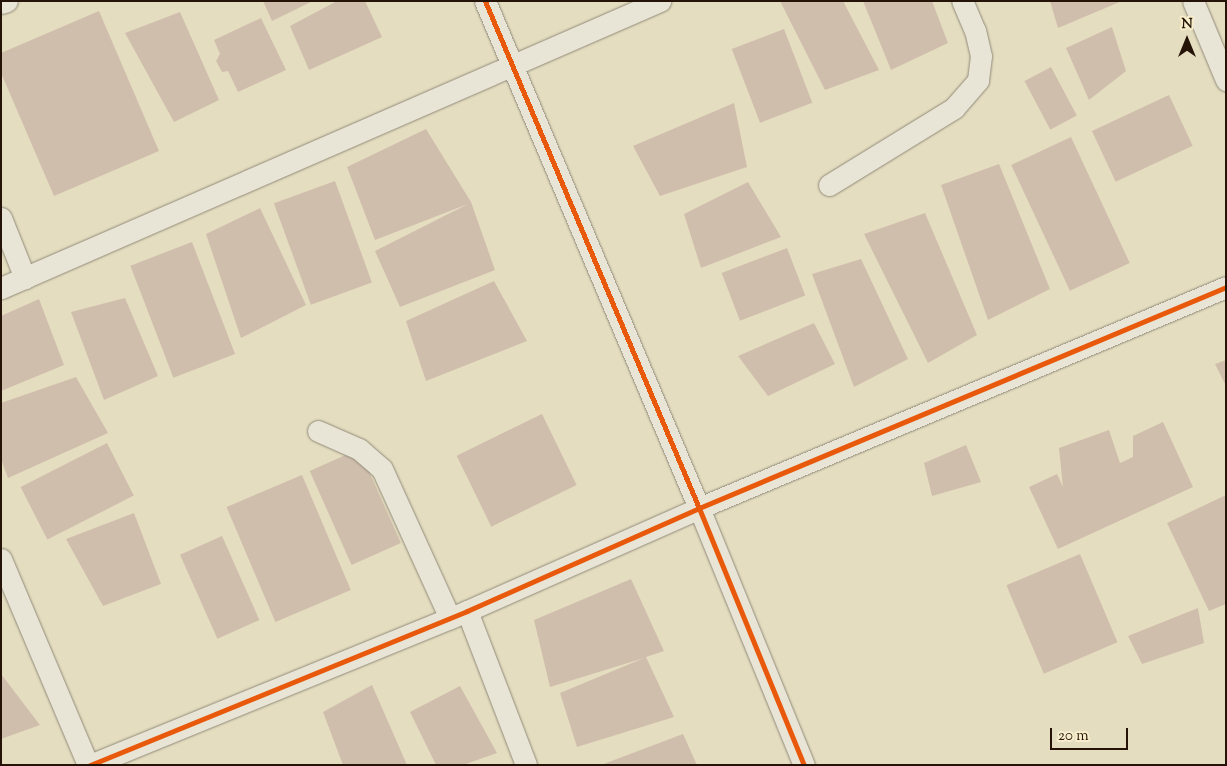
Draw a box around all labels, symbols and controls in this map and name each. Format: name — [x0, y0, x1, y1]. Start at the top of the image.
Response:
north arrow — [1162, 15, 1212, 65]
text: N — [1181, 15, 1193, 35]
scale bar — [1052, 718, 1130, 750]
text: 20 m — [1058, 726, 1089, 747]

